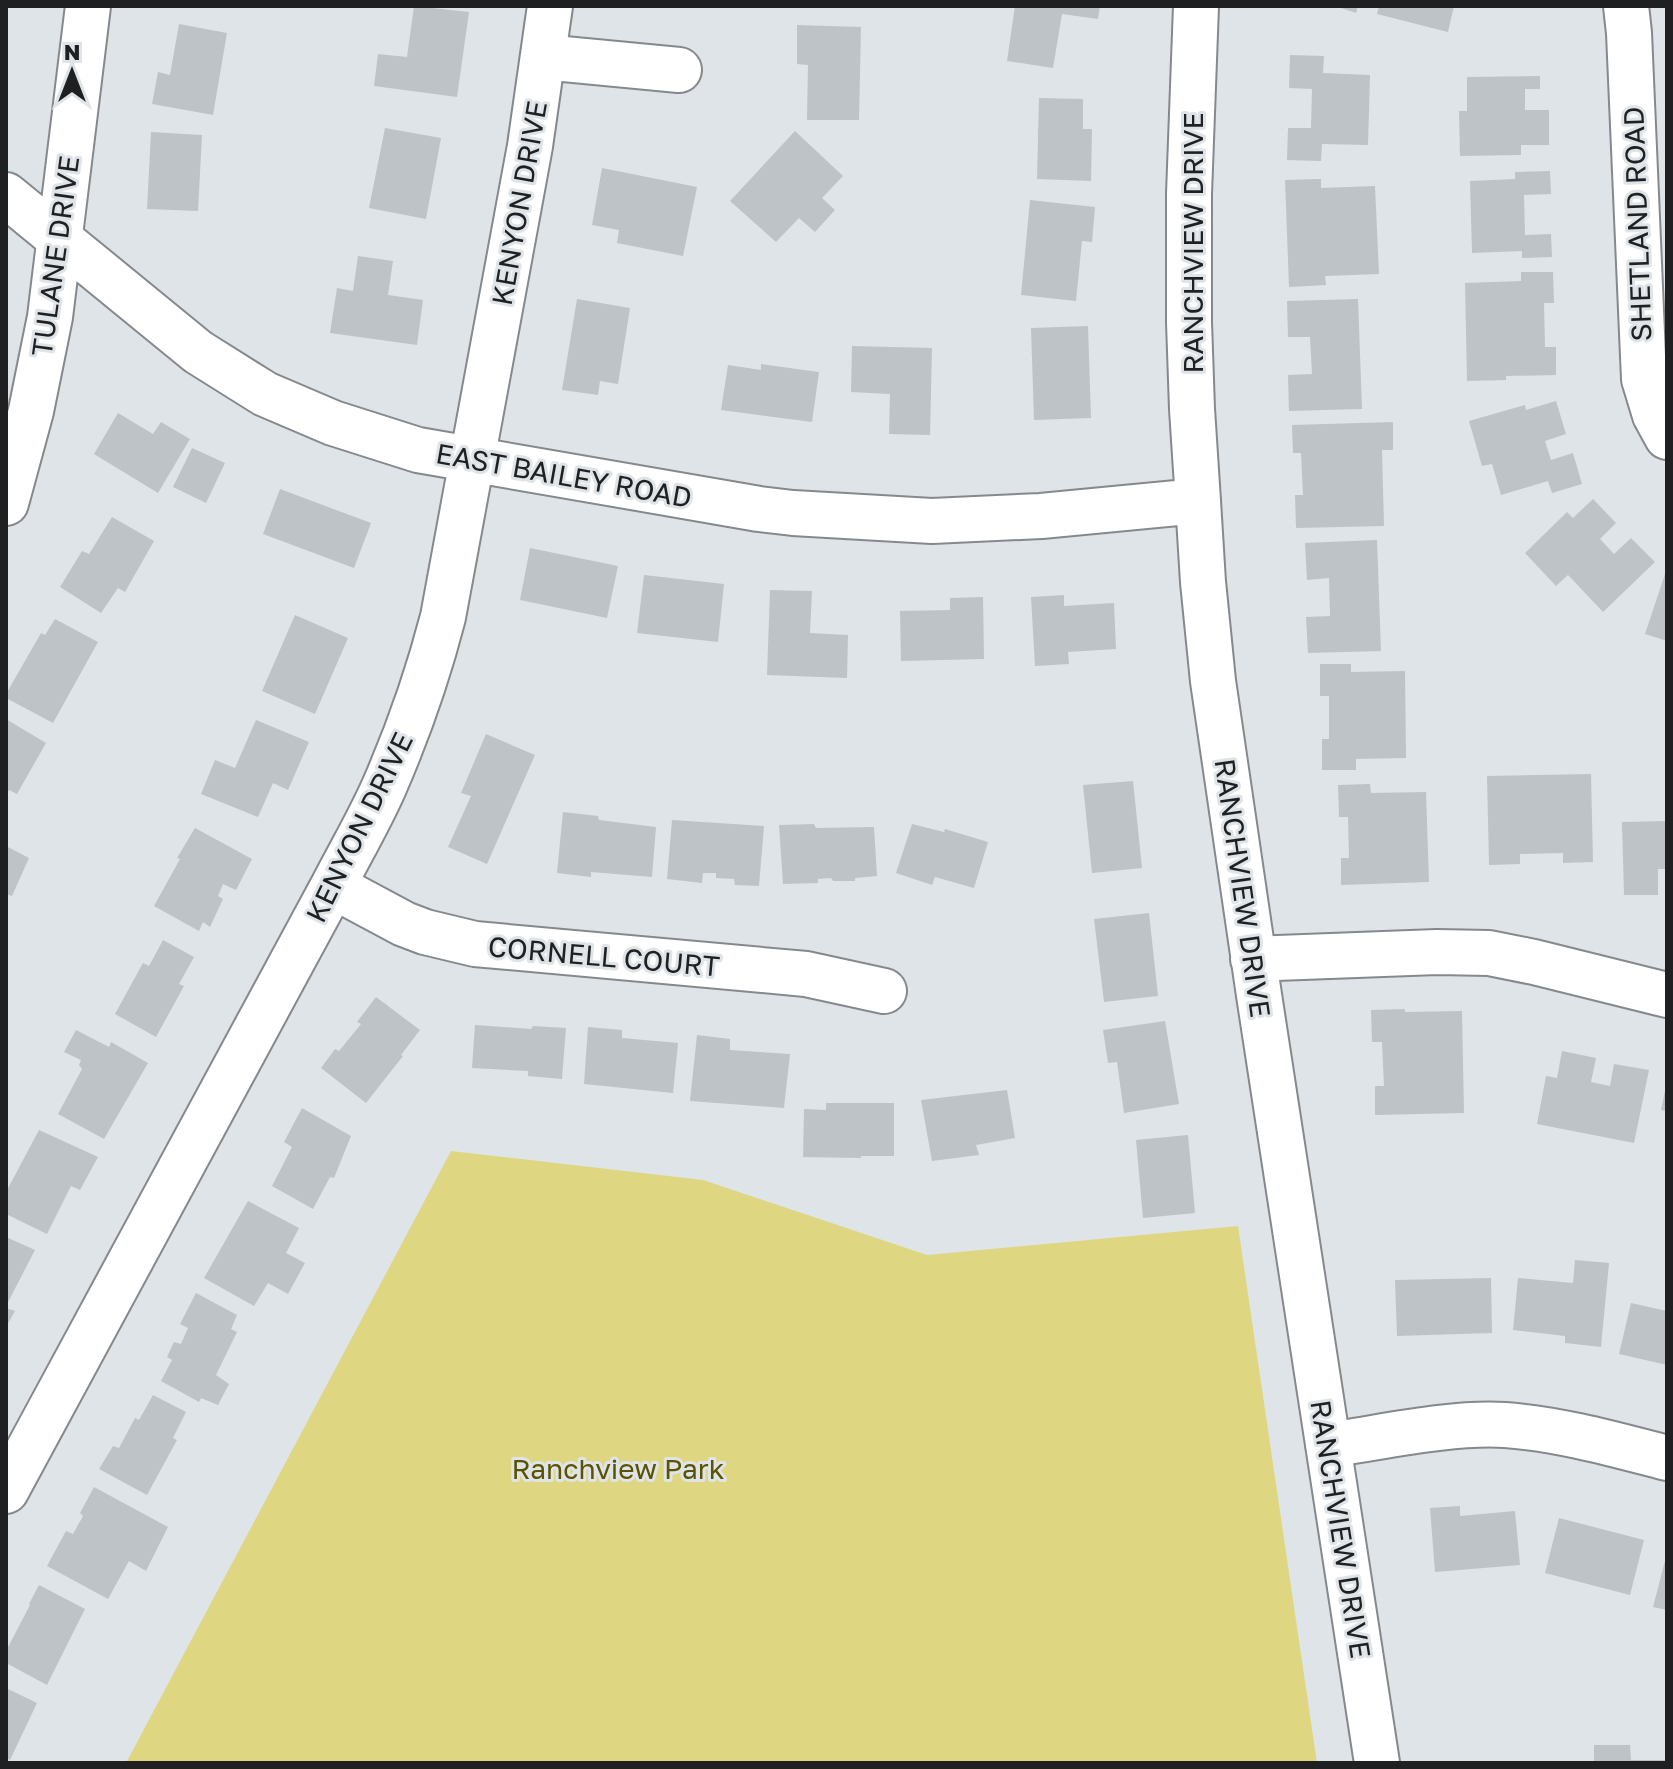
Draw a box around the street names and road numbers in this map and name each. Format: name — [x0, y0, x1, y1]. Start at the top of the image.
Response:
street label: KENYON DRIVE — [485, 98, 553, 308]
street label: SHETLAND ROAD — [1616, 106, 1658, 342]
street label: RANCHVIEW DRIVE — [1176, 112, 1209, 374]
street label: TULANE DRIVE — [25, 154, 85, 358]
street label: EAST BAILEY ROAD — [434, 436, 694, 514]
street label: KENYON DRIVE — [299, 727, 419, 927]
street label: RANCHVIEW DRIVE — [1208, 756, 1278, 1020]
street label: CORNELL COURT — [487, 929, 721, 983]
street label: RANCHVIEW DRIVE — [1304, 1397, 1378, 1661]

